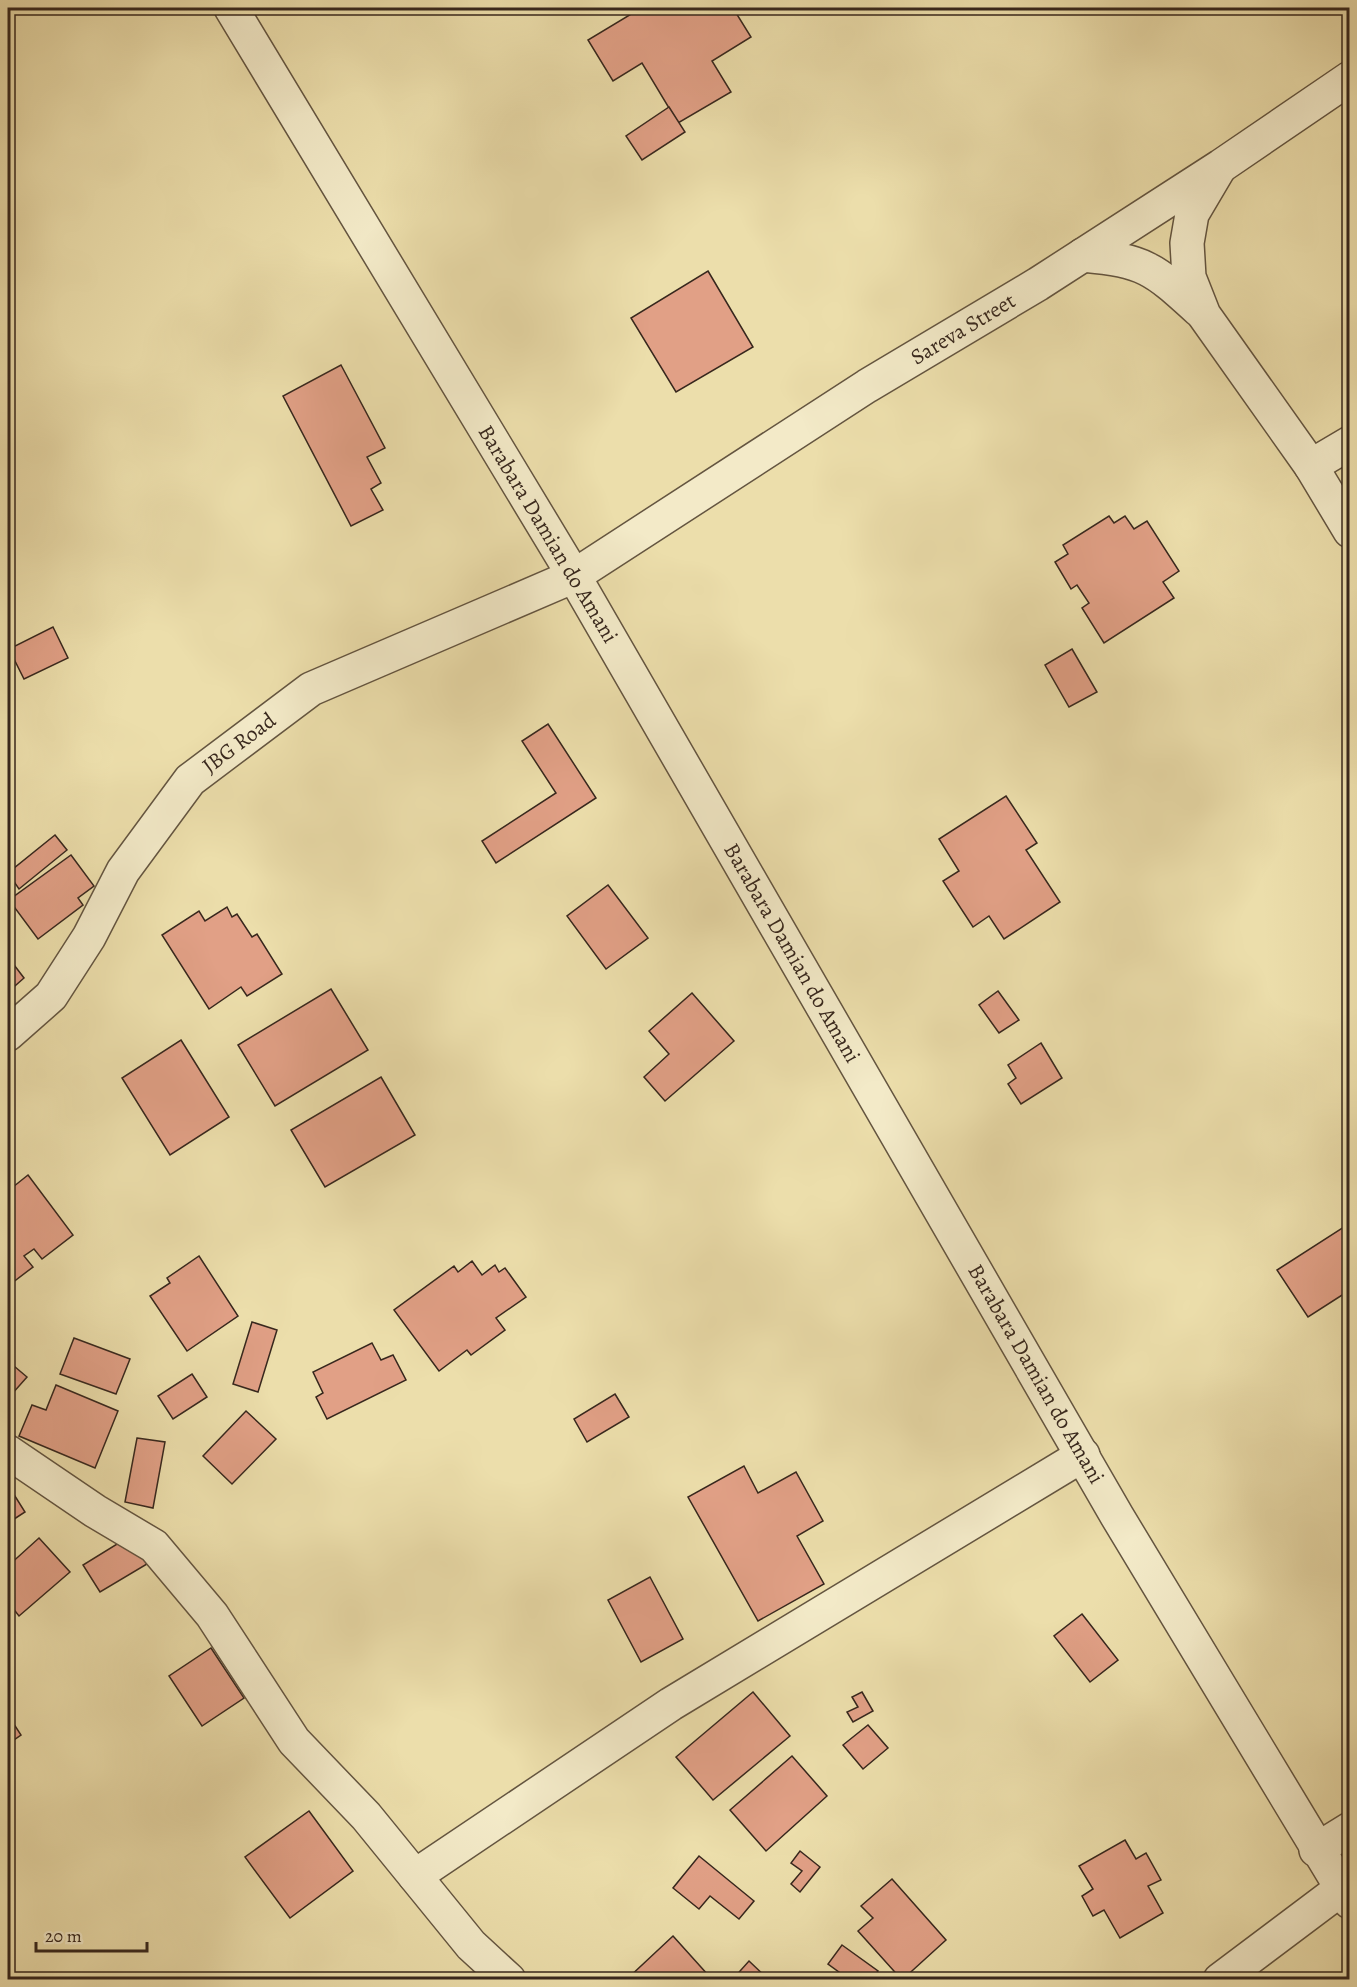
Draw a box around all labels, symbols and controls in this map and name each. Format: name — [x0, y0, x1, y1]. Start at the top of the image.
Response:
street label: Sareva Street — [905, 286, 1021, 372]
street label: Barabara Damian do Amani — [471, 419, 625, 649]
street label: JBG Road — [196, 705, 282, 781]
street label: Barabara Damian do Amani — [717, 838, 867, 1068]
street label: Barabara Damian do Amani — [961, 1259, 1111, 1489]
scale bar — [36, 1915, 147, 1953]
text: 20 m — [45, 1924, 82, 1948]

